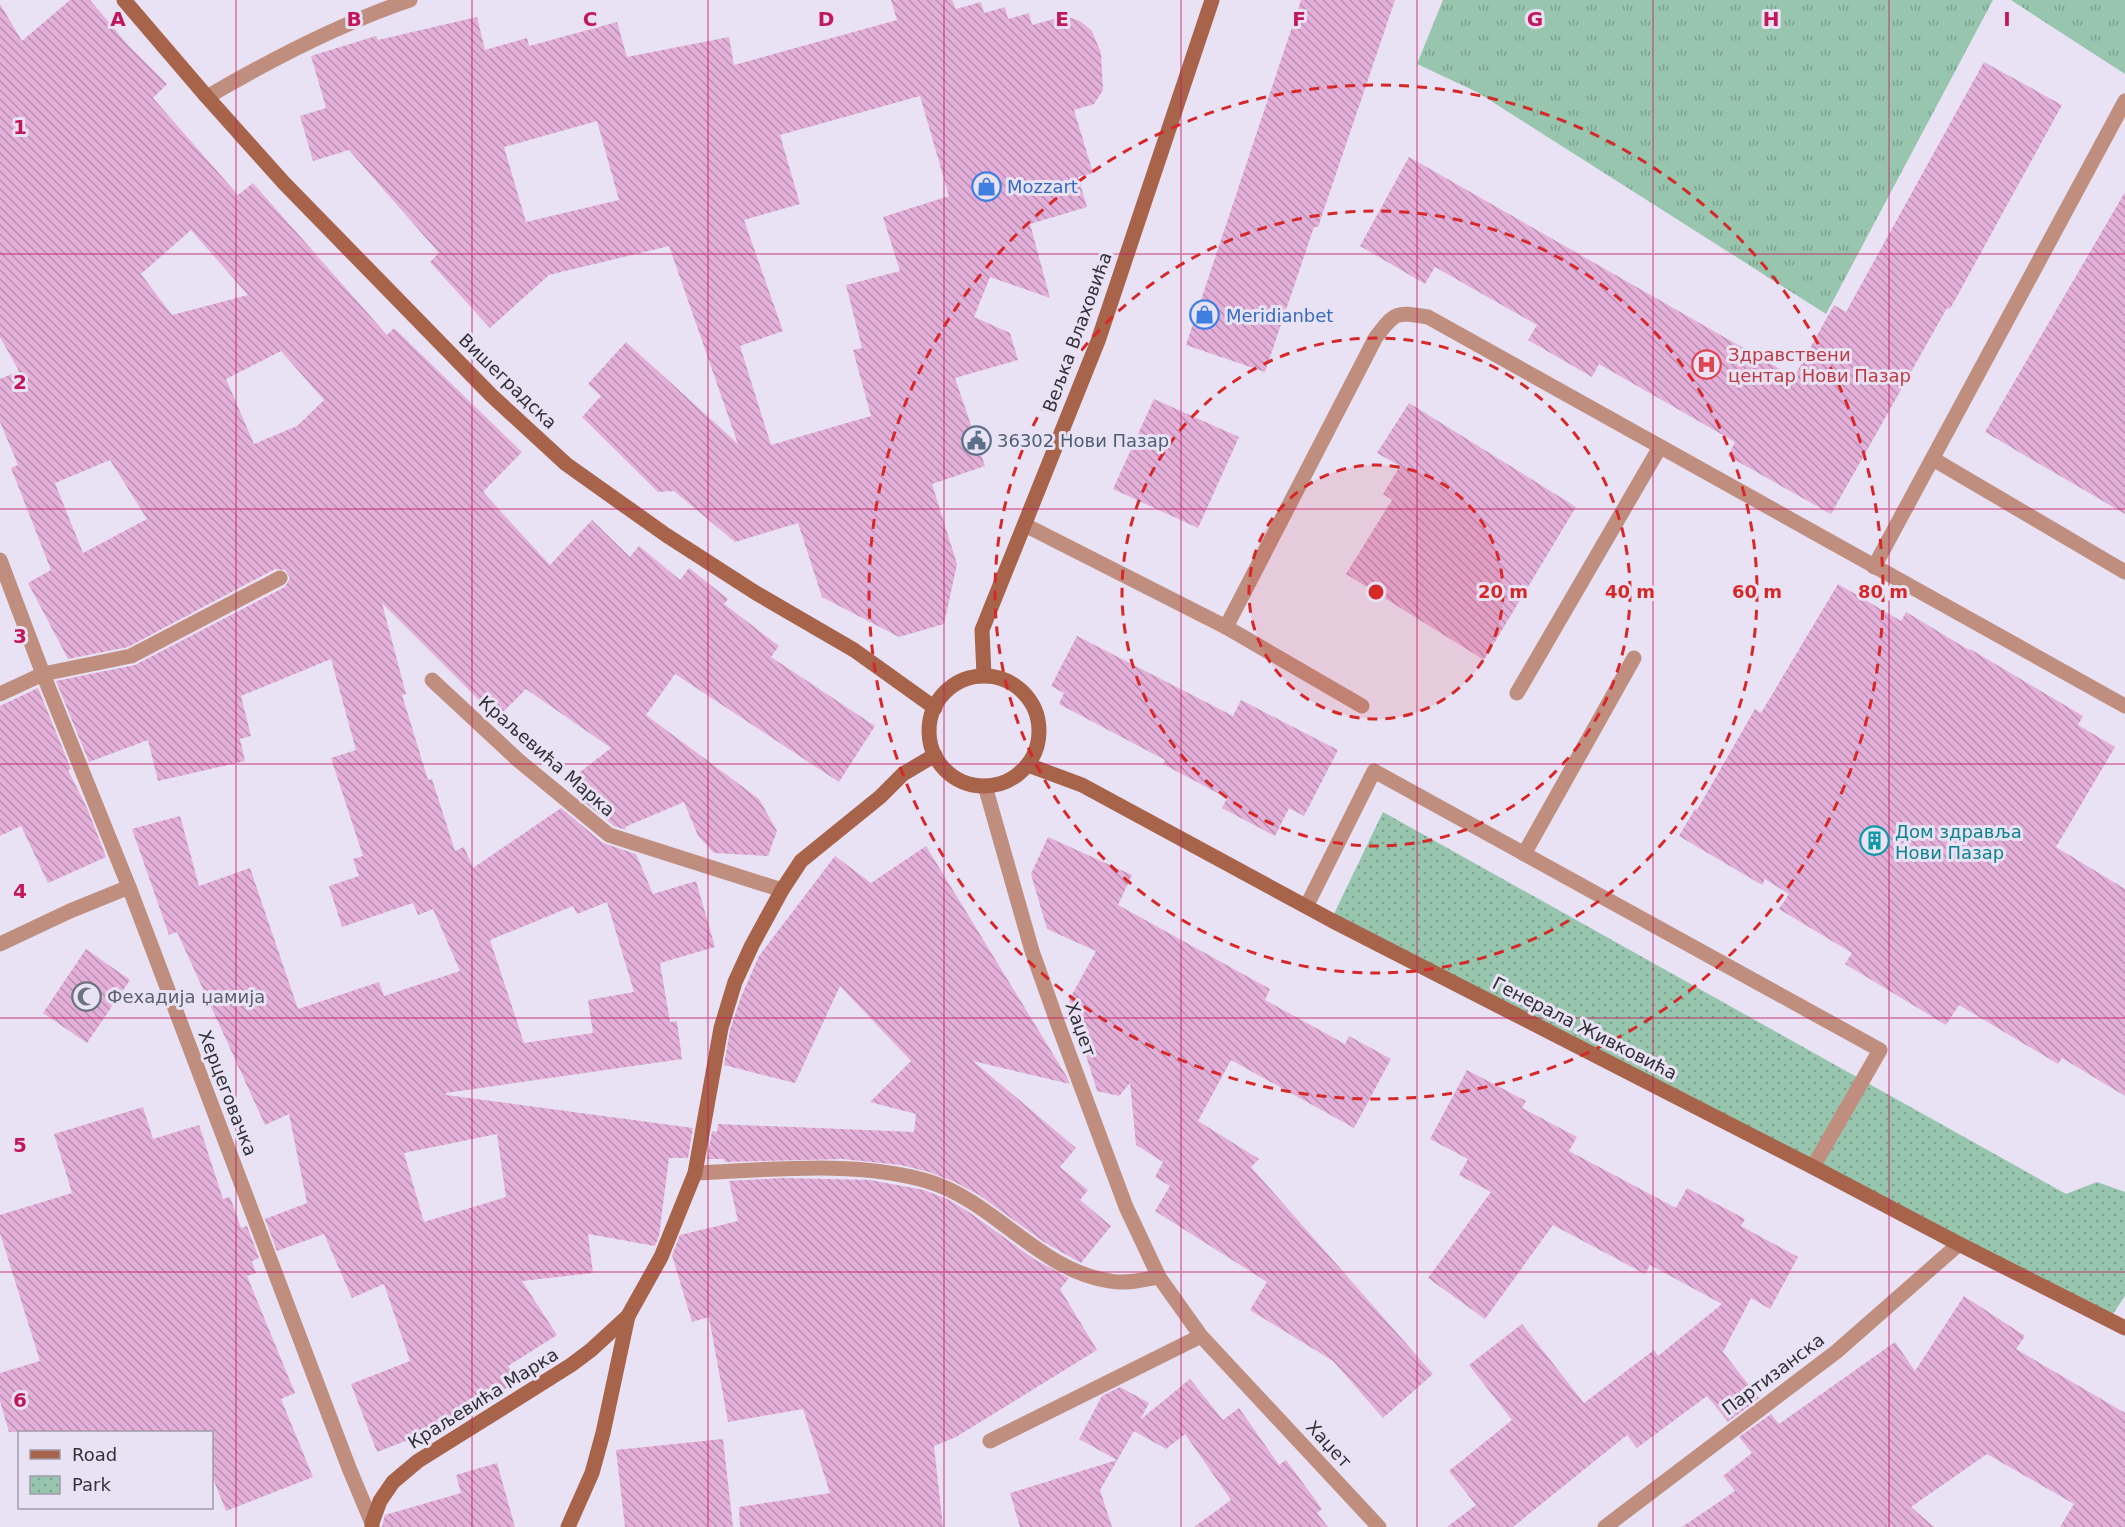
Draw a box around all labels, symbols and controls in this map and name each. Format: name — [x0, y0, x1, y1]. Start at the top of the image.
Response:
text: A — [110, 7, 126, 31]
text: B — [346, 7, 362, 31]
text: C — [583, 7, 597, 31]
text: D — [818, 7, 834, 31]
text: E — [1055, 7, 1069, 31]
text: F — [1292, 7, 1306, 31]
text: G — [1527, 7, 1543, 31]
text: H — [1763, 7, 1779, 31]
text: I — [2003, 7, 2011, 31]
text: 1 — [13, 115, 27, 139]
shop icon: Mozzart — [970, 170, 1002, 202]
place label: Mozzart — [1007, 176, 1078, 197]
street label: Вељка Влаховића — [1038, 249, 1116, 415]
shop icon: Meridianbet — [1189, 299, 1221, 331]
place label: Meridianbet — [1226, 305, 1333, 326]
street label: Вишеградска — [455, 329, 561, 433]
place label: Здравствени центар Нови Пазар — [1728, 344, 1911, 386]
hospital icon: Здравствени центар Нови Пазар — [1691, 348, 1723, 380]
text: 2 — [13, 370, 27, 394]
public building icon: 36302 Нови Пазар — [960, 424, 992, 456]
place label: 36302 Нови Пазар — [997, 430, 1169, 451]
text: 20 m — [1478, 581, 1528, 602]
text: 40 m — [1605, 581, 1655, 602]
text: 60 m — [1732, 581, 1782, 602]
text: 80 m — [1858, 581, 1908, 602]
centre of rings — [1366, 582, 1386, 602]
text: 3 — [13, 624, 27, 648]
street label: Краљевића Марка — [475, 691, 619, 821]
place label: Дом здравља Нови Пазар — [1895, 821, 2022, 863]
building icon: Дом здравља Нови Пазар — [1858, 825, 1890, 857]
text: 4 — [13, 879, 27, 903]
street label: Генерала Живковића — [1489, 972, 1681, 1084]
mosque icon: Фехадија џамија — [70, 980, 102, 1012]
place label: Фехадија џамија — [107, 986, 265, 1007]
street label: Хаџет — [1061, 999, 1101, 1059]
street label: Херцеговачка — [194, 1027, 262, 1159]
text: 5 — [13, 1133, 27, 1157]
street label: Партизанска — [1718, 1329, 1828, 1419]
street label: Краљевића Марка — [404, 1343, 562, 1453]
text: 6 — [13, 1388, 27, 1412]
street label: Хаџет — [1302, 1416, 1356, 1472]
legend — [18, 1431, 213, 1509]
text: Road — [72, 1444, 117, 1465]
text: Park — [72, 1474, 111, 1495]

